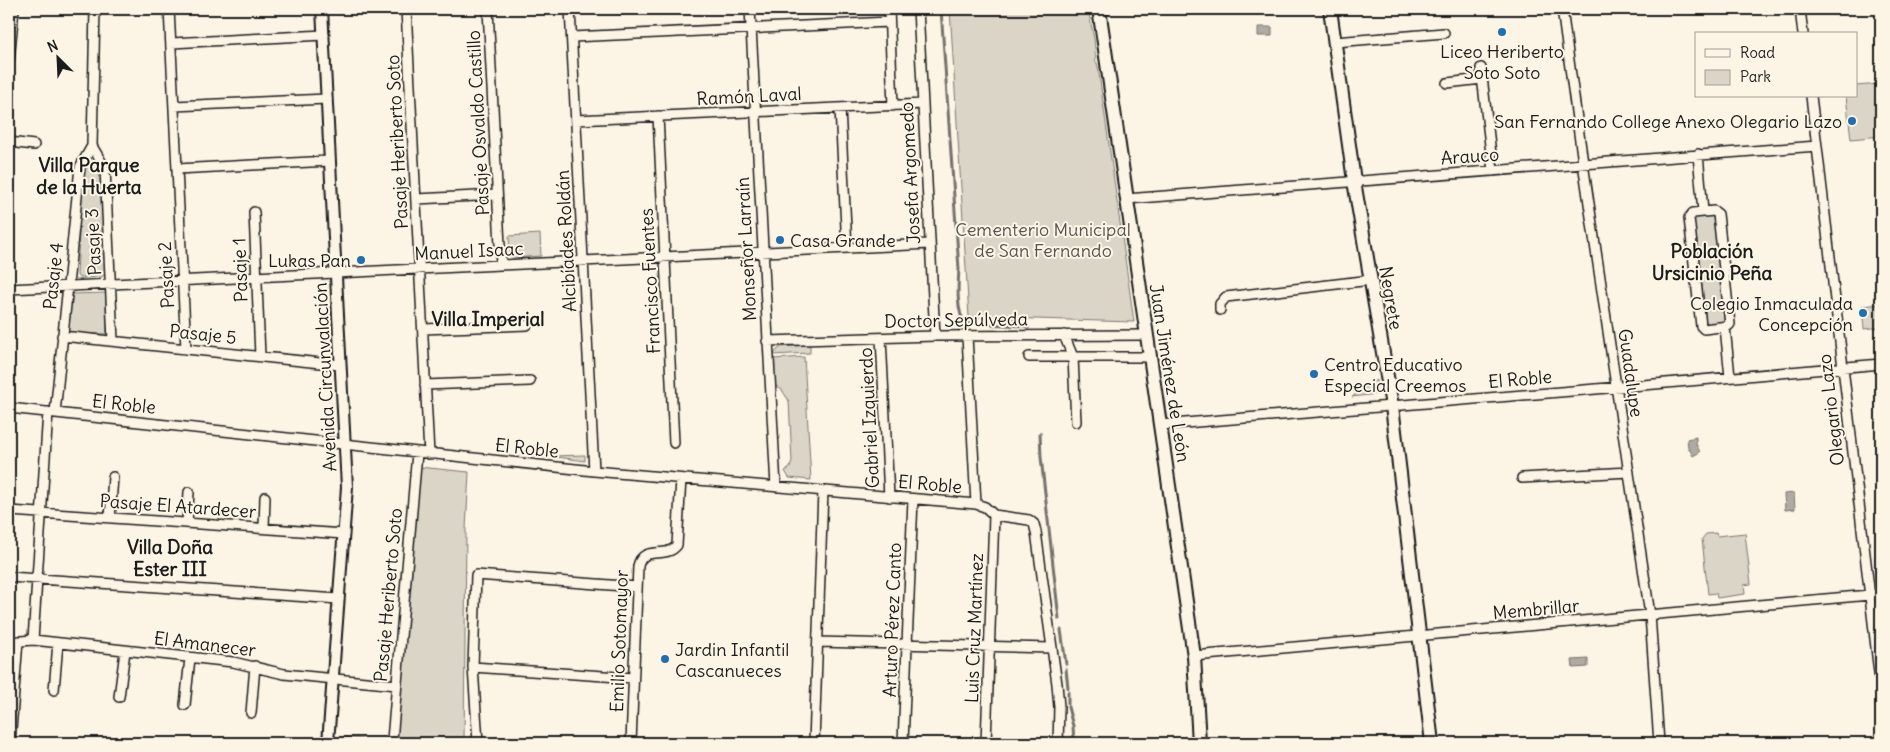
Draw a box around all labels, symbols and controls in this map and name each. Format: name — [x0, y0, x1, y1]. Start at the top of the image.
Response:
marker: Liceo Heriberto Soto Soto — [1496, 26, 1508, 38]
street label: Pasaje Osvaldo Castillo — [462, 30, 494, 216]
north arrow — [32, 32, 82, 82]
legend — [1695, 32, 1858, 98]
text: N — [45, 36, 61, 56]
place label: Liceo Heriberto Soto Soto — [1440, 40, 1564, 84]
text: Road — [1740, 43, 1775, 62]
street label: Pasaje Heriberto Soto — [381, 54, 413, 230]
text: Park — [1740, 67, 1771, 86]
street label: Ramón Laval — [696, 82, 802, 110]
street label: Josefa Argomedo — [895, 101, 925, 245]
place label: San Fernando College Anexo Olegario Lazo — [1494, 110, 1842, 133]
marker: San Fernando College Anexo Olegario Lazo — [1846, 115, 1858, 127]
street label: Arauco — [1440, 142, 1500, 170]
district label: Villa Parque de la Huerta — [36, 153, 142, 199]
street label: Alcibíades Roldán — [551, 169, 581, 313]
street label: Monseñor Larraín — [731, 176, 761, 322]
street label: Pasaje 3 — [80, 208, 106, 276]
street label: Francisco Fuentes — [635, 208, 665, 354]
park label: Cementerio Municipal de San Fernando — [955, 218, 1131, 262]
place label: Casa Grande — [790, 229, 896, 252]
marker: Casa Grande — [774, 234, 786, 246]
street label: Pasaje 1 — [227, 237, 253, 303]
street label: Manuel Isaac — [414, 237, 524, 265]
district label: Población Ursicinio Peña — [1652, 239, 1772, 285]
street label: Pasaje 4 — [38, 241, 68, 311]
street label: Pasaje 2 — [153, 241, 179, 309]
place label: Lukas Pan — [268, 249, 351, 272]
marker: Lukas Pan — [355, 254, 367, 266]
street label: Negrete — [1374, 264, 1408, 332]
street label: Avenida Circunvalación — [309, 282, 341, 472]
street label: Juan Jiménez de León — [1145, 282, 1195, 464]
place label: Colegio Inmaculada Concepción — [1690, 292, 1853, 336]
district label: Villa Imperial — [431, 307, 545, 331]
street label: Doctor Sepúlveda — [884, 307, 1028, 333]
marker: Colegio Inmaculada Concepción — [1857, 307, 1869, 319]
street label: Pasaje 5 — [168, 319, 238, 349]
street label: Guadalupe — [1613, 327, 1649, 419]
street label: Gabriel Izquierdo — [854, 347, 884, 489]
place label: Centro Educativo Especial Creemos — [1324, 353, 1467, 397]
street label: Olegario Lazo — [1813, 353, 1849, 467]
street label: El Roble — [1487, 365, 1553, 393]
marker: Centro Educativo Especial Creemos — [1308, 368, 1320, 380]
street label: El Roble — [91, 389, 157, 419]
street label: El Roble — [494, 433, 560, 463]
street label: El Roble — [897, 470, 963, 498]
street label: Pasaje El Atardecer — [99, 489, 258, 523]
street label: Pasaje Heriberto Soto — [369, 507, 407, 683]
district label: Villa Doña Ester III — [127, 535, 213, 581]
street label: Arturo Pérez Canto — [878, 542, 906, 698]
street label: Luis Cruz Martínez — [960, 552, 988, 703]
street label: Emilio Sotomayor — [605, 569, 633, 713]
street label: Membrillar — [1492, 594, 1581, 624]
street label: El Amanecer — [153, 626, 258, 662]
place label: Jardin Infantil Cascanueces — [675, 638, 789, 682]
marker: Jardin Infantil Cascanueces — [659, 653, 671, 665]

